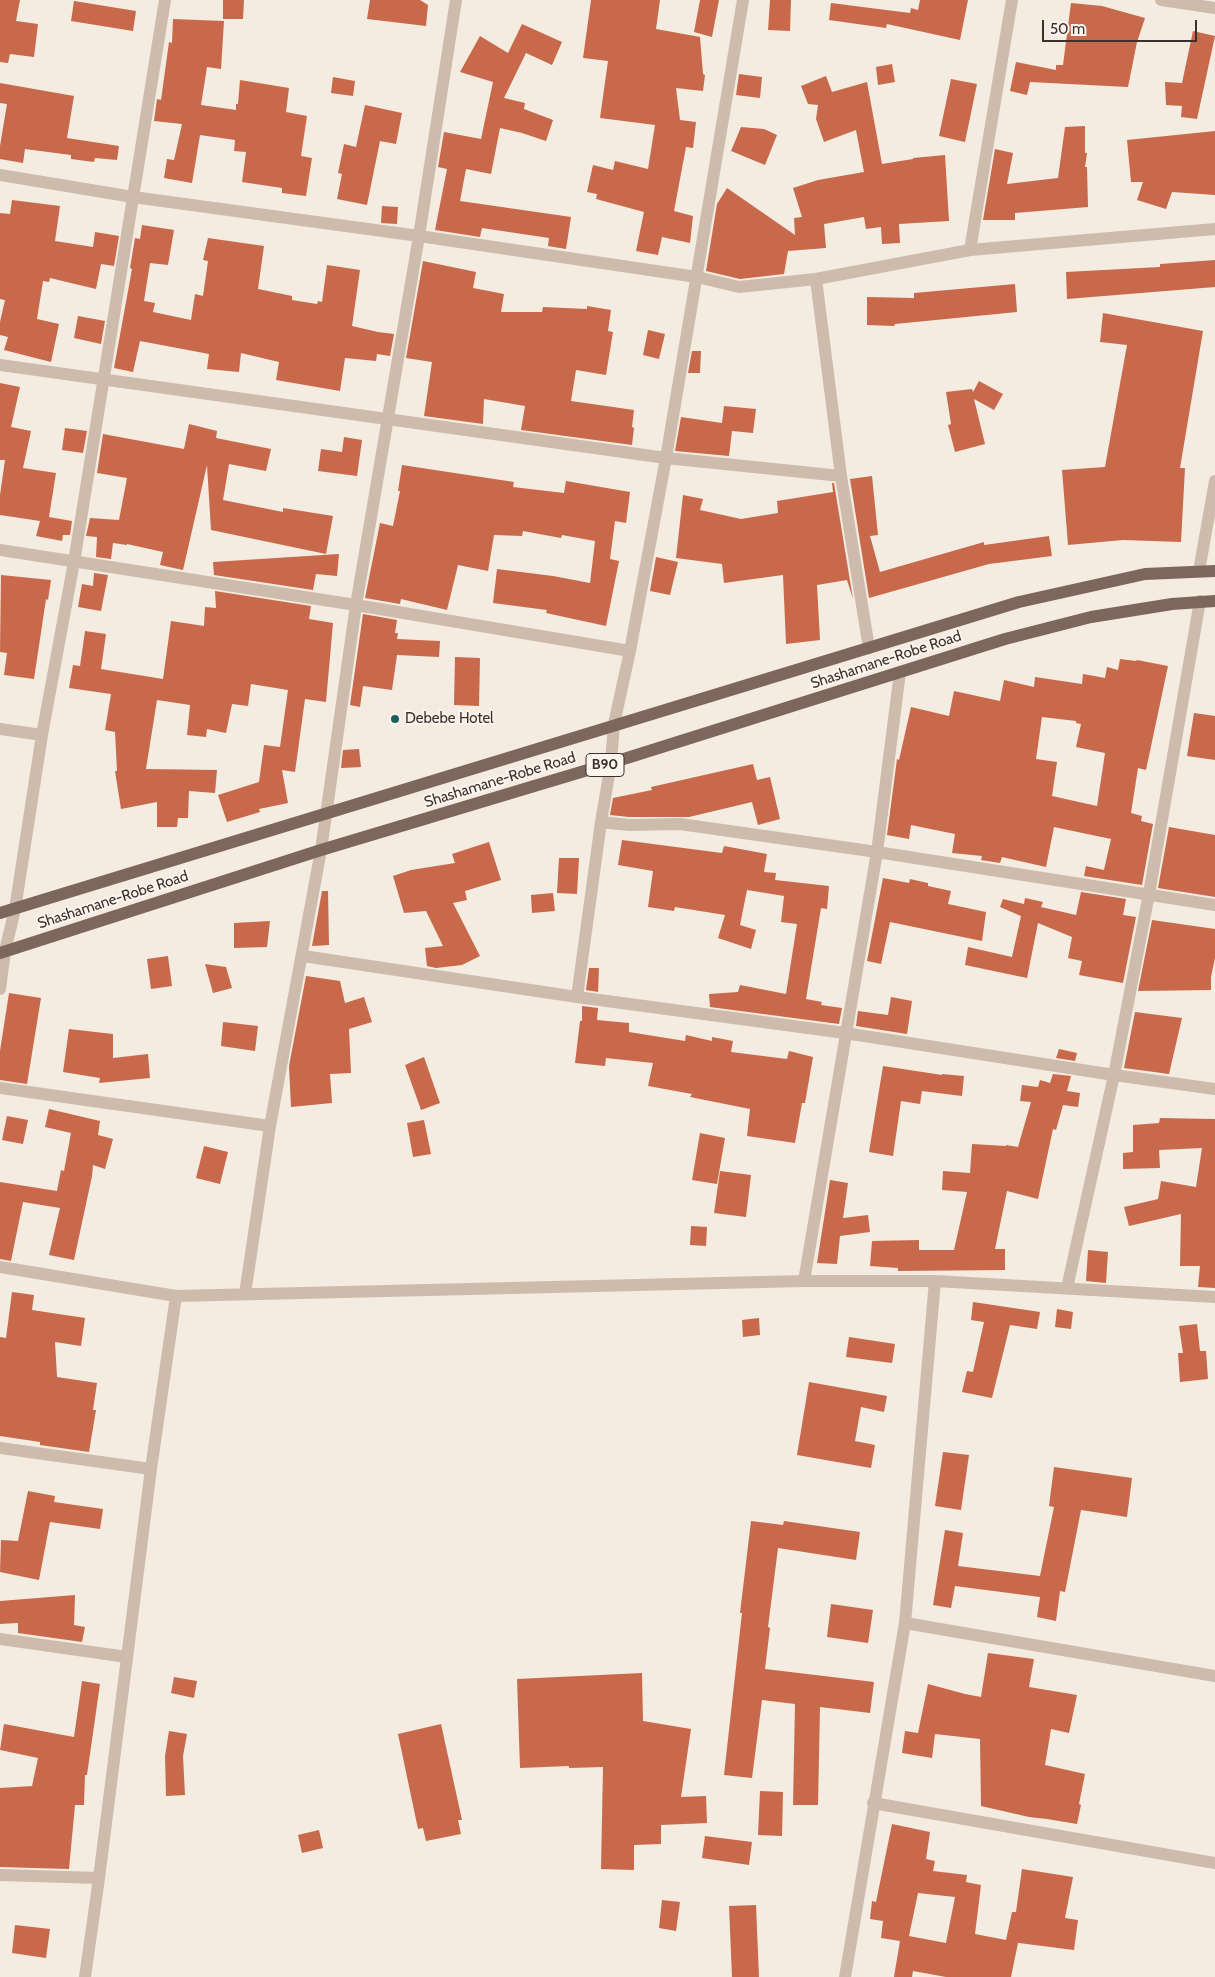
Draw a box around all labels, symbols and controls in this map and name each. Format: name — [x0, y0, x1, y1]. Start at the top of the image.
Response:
scale bar — [1045, 10, 1200, 42]
text: 50 m — [1050, 20, 1085, 38]
street label: Shashamane-Robe Road — [808, 627, 964, 693]
place label: Debebe Hotel — [405, 710, 494, 728]
marker: Debebe Hotel — [389, 713, 401, 725]
street label: Shashamane-Robe Road — [422, 748, 578, 812]
road number: B90 — [586, 754, 624, 776]
street label: Shashamane-Robe Road — [35, 867, 191, 933]

